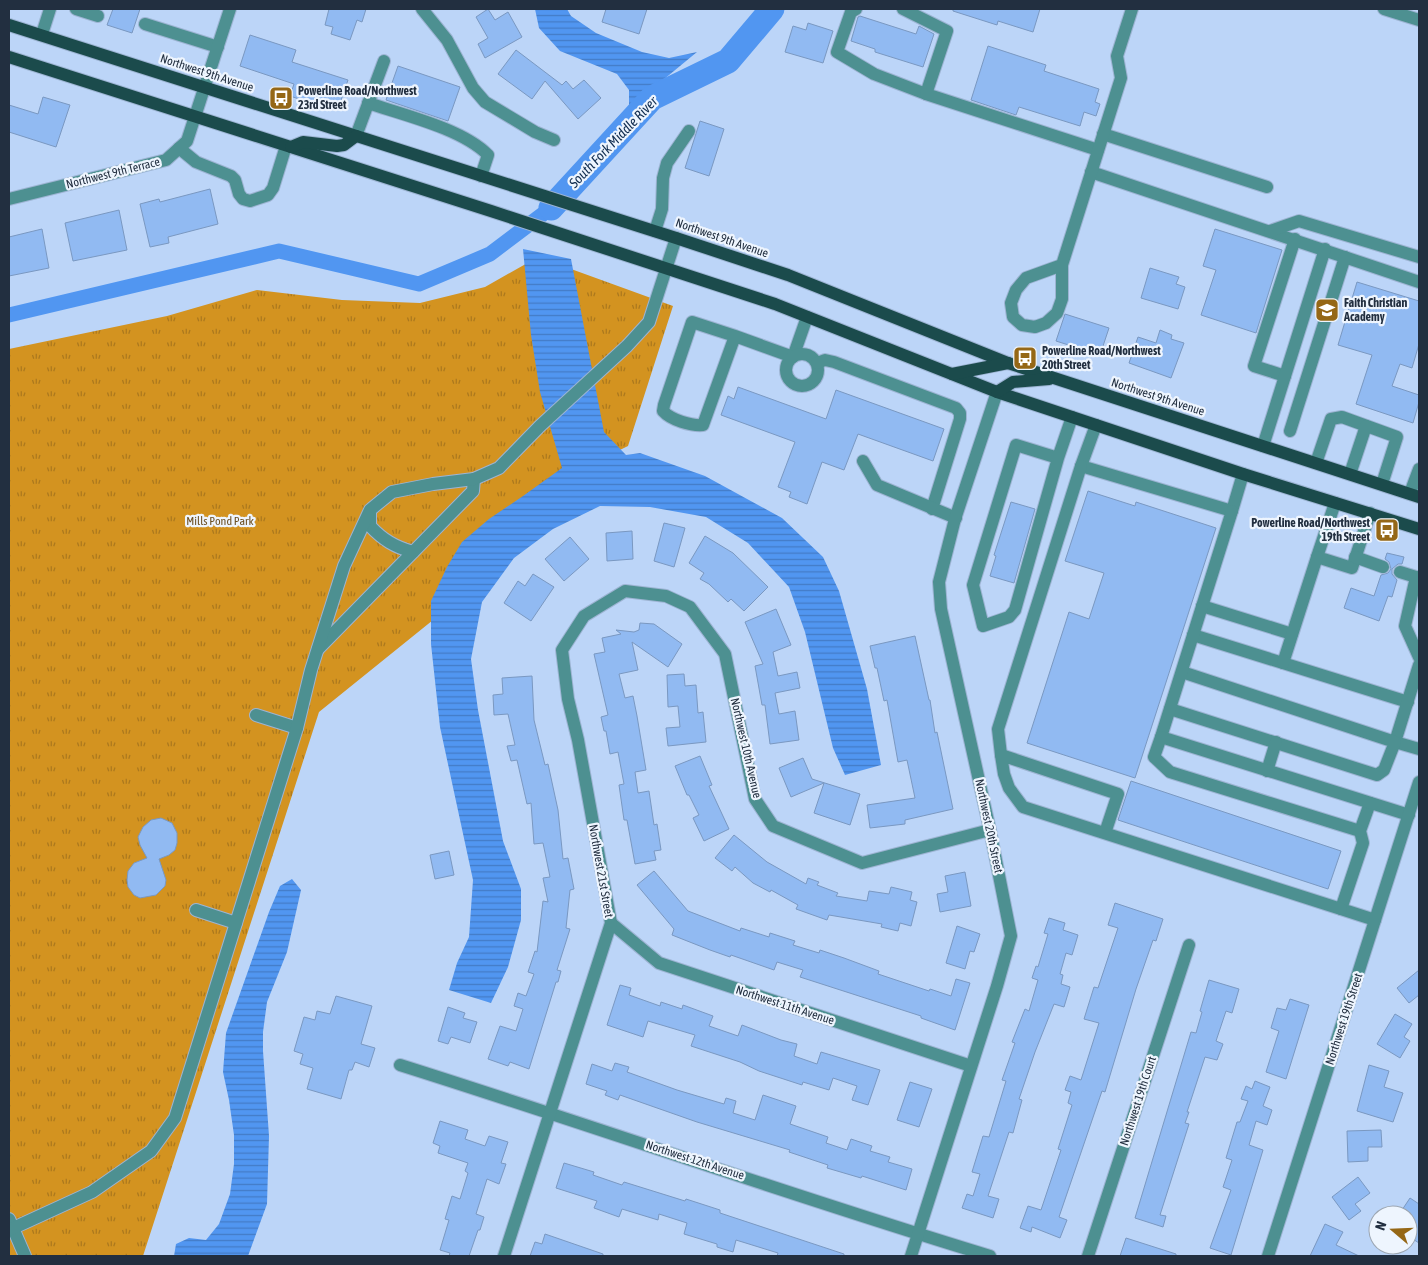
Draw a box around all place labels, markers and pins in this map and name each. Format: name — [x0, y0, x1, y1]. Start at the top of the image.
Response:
place label: Powerline Road/Northwest 23rd Street — [298, 84, 417, 112]
bus stop icon: Powerline Road/Northwest 23rd Street — [268, 85, 294, 111]
place label: Faith Christian Academy — [1343, 296, 1407, 324]
school or university icon: Faith Christian Academy — [1314, 297, 1340, 323]
place label: Powerline Road/Northwest 20th Street — [1042, 344, 1161, 372]
bus stop icon: Powerline Road/Northwest 20th Street — [1012, 345, 1038, 371]
place label: Powerline Road/Northwest 19th Street — [1251, 516, 1371, 544]
bus stop icon: Powerline Road/Northwest 19th Street — [1374, 517, 1400, 543]

